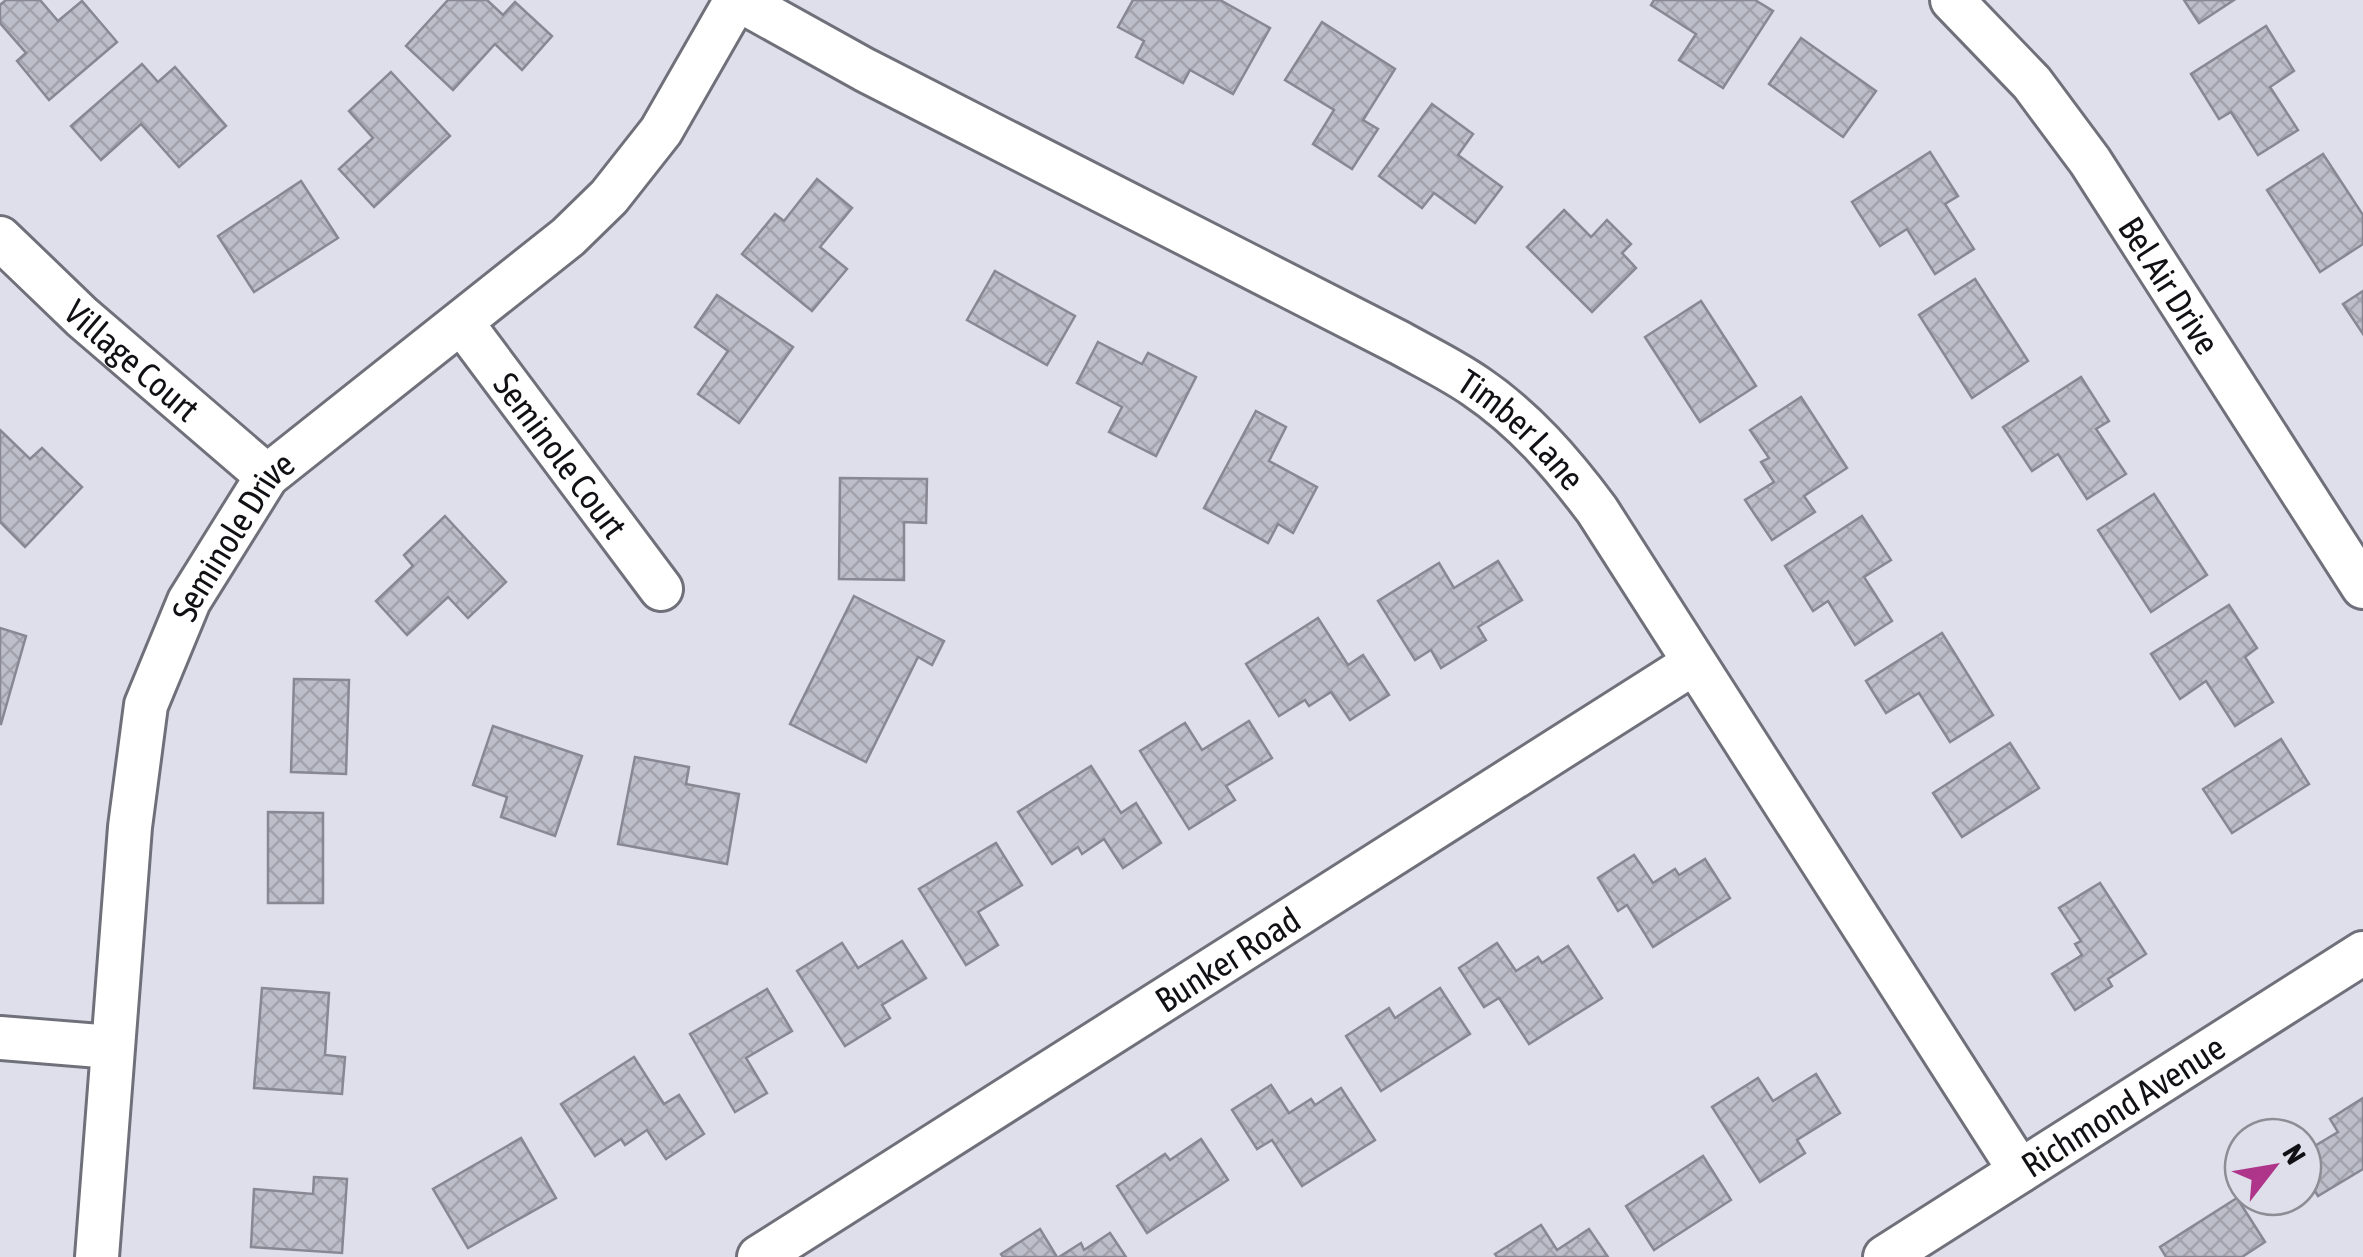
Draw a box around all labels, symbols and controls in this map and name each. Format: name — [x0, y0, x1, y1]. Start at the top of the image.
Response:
street label: Bel Air Drive — [2111, 209, 2228, 361]
street label: Village Court — [57, 291, 207, 429]
street label: Timber Lane — [1451, 361, 1593, 497]
street label: Seminole Court — [486, 365, 636, 546]
street label: Seminole Drive — [163, 443, 302, 626]
street label: Bunker Road — [1148, 899, 1307, 1020]
street label: Richmond Avenue — [2014, 1026, 2232, 1185]
north arrow — [2223, 1117, 2323, 1217]
text: N — [2276, 1139, 2312, 1169]

